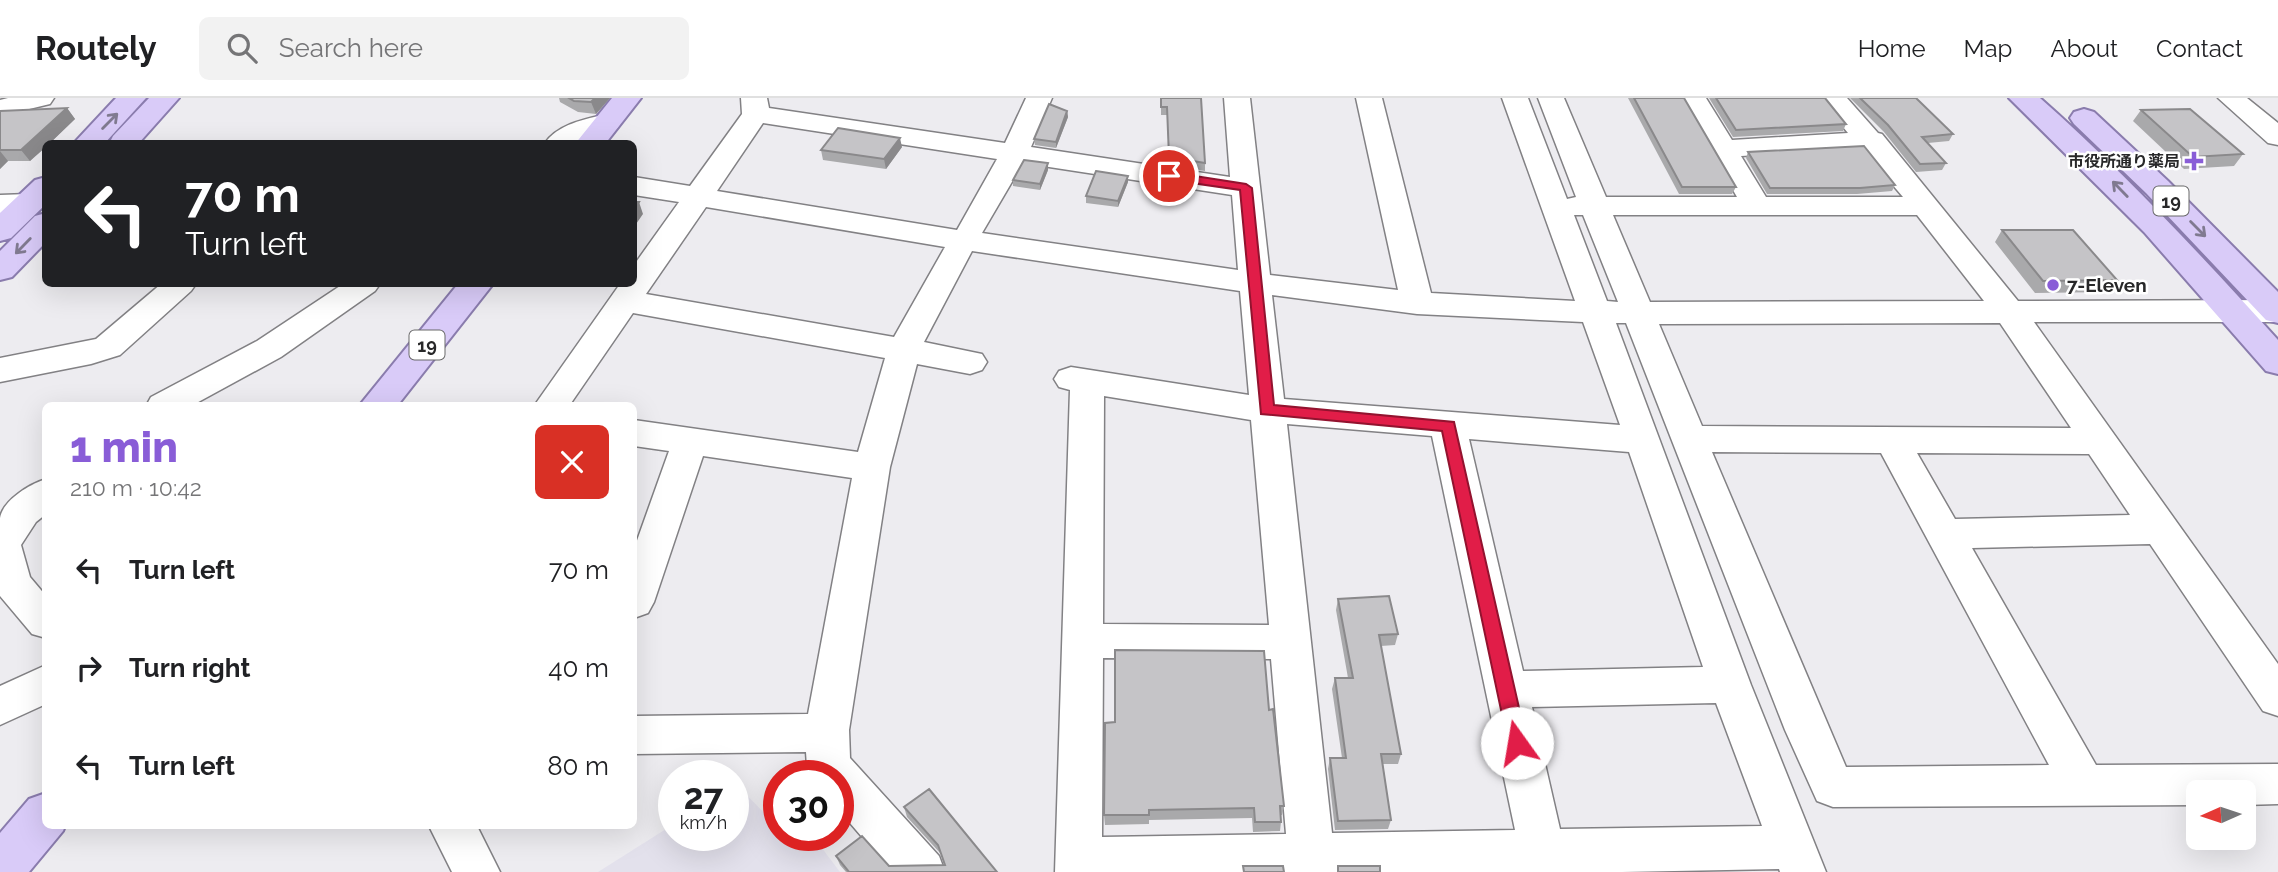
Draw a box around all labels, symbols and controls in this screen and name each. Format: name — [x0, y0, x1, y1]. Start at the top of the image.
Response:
search box — [199, 17, 689, 80]
text: Routely — [35, 29, 157, 68]
icon: search — [223, 29, 261, 67]
text: Search here — [279, 33, 423, 63]
text: Home — [1858, 34, 1926, 63]
text: Map — [1964, 34, 2012, 63]
text: About — [2050, 34, 2118, 63]
text: Contact — [2156, 34, 2243, 63]
one-way arrow — [101, 112, 118, 129]
pin — [1139, 146, 1199, 206]
place label: 市役所通り薬局 — [2068, 152, 2180, 171]
marker: 市役所通り薬局 — [2186, 153, 2202, 169]
icon: arrive — [1150, 157, 1188, 195]
text: 70 m — [185, 166, 300, 223]
icon: left — [70, 168, 161, 259]
one-way arrow — [2111, 181, 2128, 198]
road number: 19 — [2154, 186, 2188, 216]
one-way arrow — [2190, 220, 2207, 237]
text: Turn left — [185, 225, 307, 262]
one-way arrow — [14, 237, 31, 254]
place label: 7-Eleven — [2067, 274, 2147, 296]
marker: 7-Eleven — [2045, 277, 2061, 293]
road number: 19 — [410, 330, 444, 360]
text: 1 min — [70, 423, 178, 472]
button: close — [535, 425, 609, 499]
text: 210 m · 10:42 — [70, 474, 202, 501]
icon: left — [70, 551, 108, 589]
text: Turn left — [129, 555, 235, 585]
text: 70 m — [549, 555, 609, 585]
icon: right — [70, 649, 108, 687]
text: Turn right — [129, 653, 250, 683]
text: 40 m — [548, 653, 609, 683]
position arrow — [1480, 706, 1554, 780]
icon: left — [70, 747, 108, 785]
text: Turn left — [129, 751, 235, 781]
text: 80 m — [547, 751, 609, 781]
speed limit sign: 30 — [763, 760, 854, 851]
text: 27 — [684, 776, 723, 817]
north arrow — [2186, 780, 2256, 850]
map controls — [2186, 780, 2256, 850]
text: km/h — [680, 812, 727, 833]

